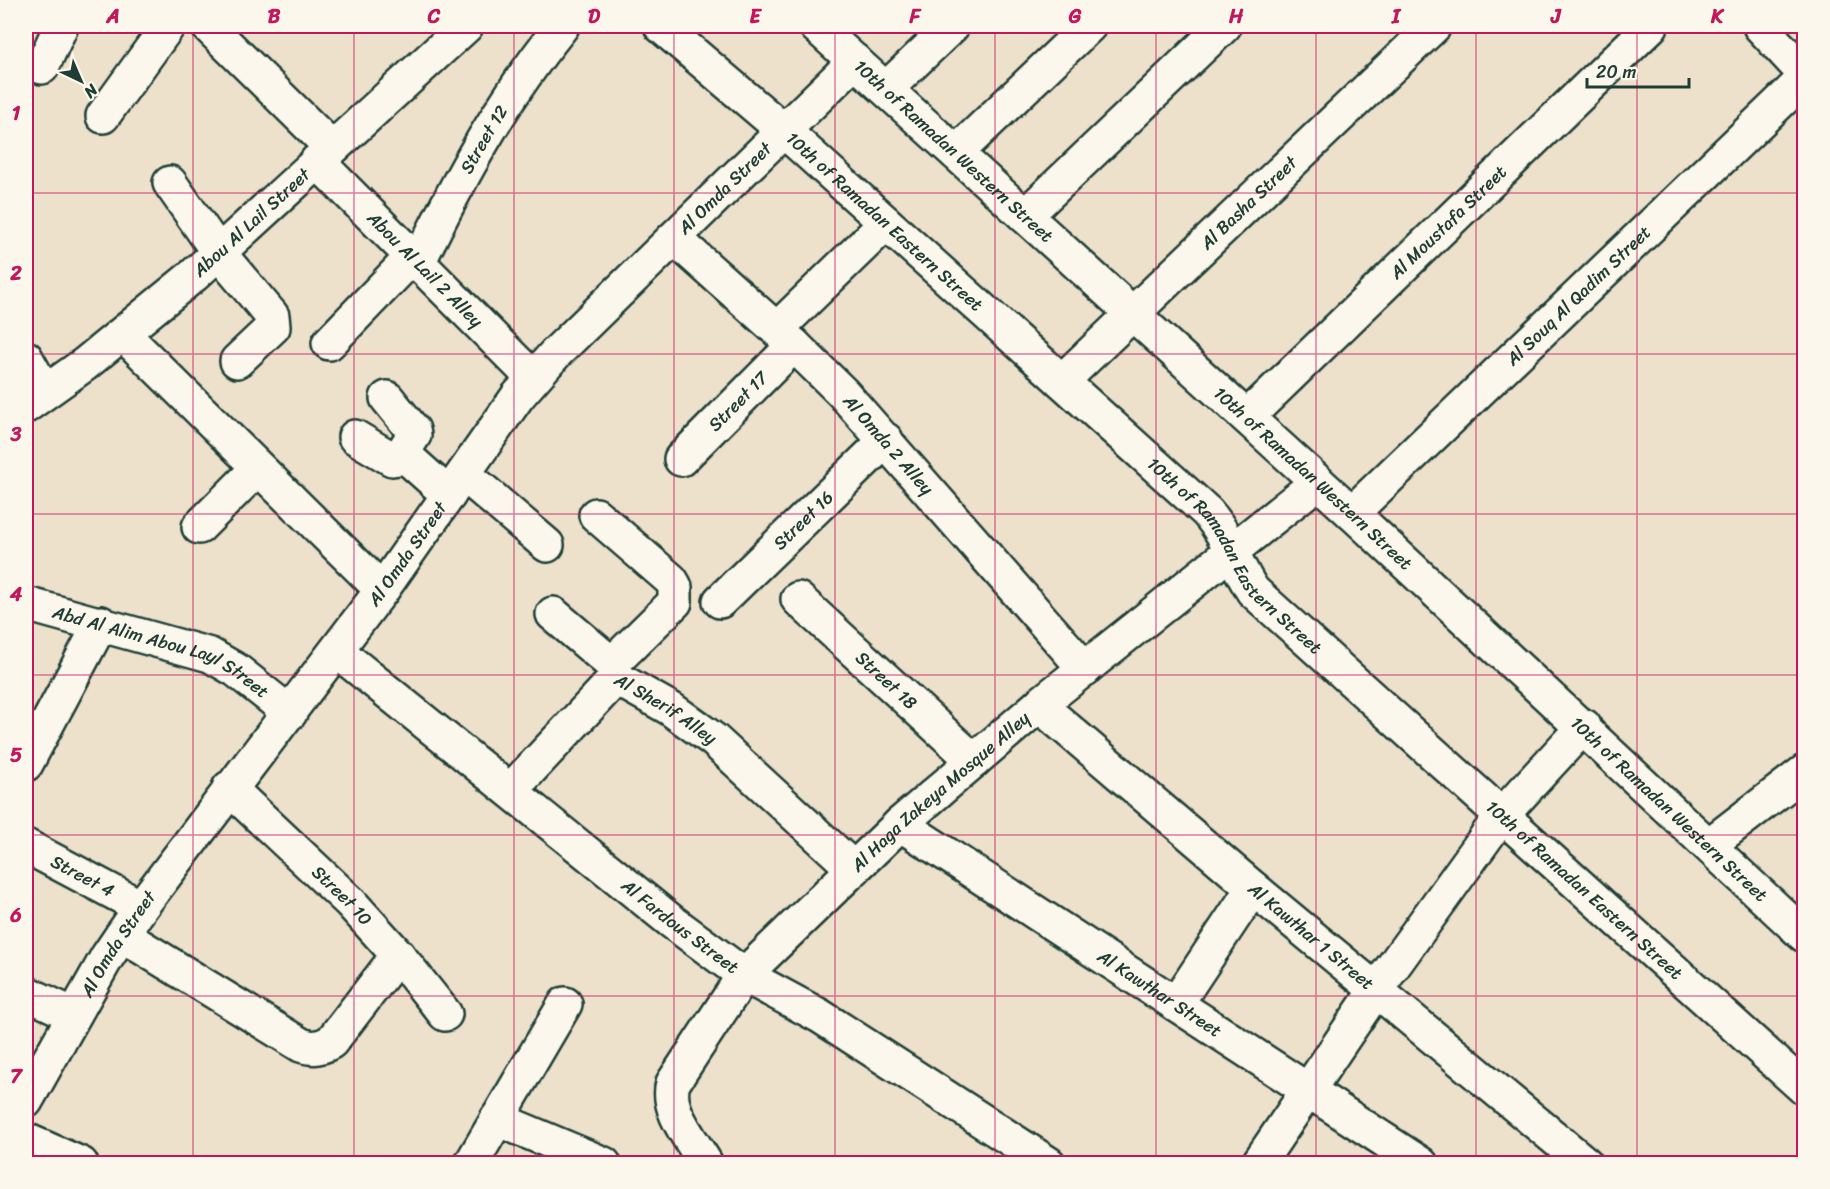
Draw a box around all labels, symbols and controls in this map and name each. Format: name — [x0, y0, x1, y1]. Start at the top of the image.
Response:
text: A — [105, 0, 120, 34]
text: B — [268, 0, 281, 34]
text: C — [427, 0, 441, 34]
text: D — [588, 0, 601, 34]
text: E — [749, 0, 762, 34]
text: F — [909, 0, 922, 34]
text: G — [1068, 0, 1082, 34]
text: H — [1228, 0, 1244, 34]
text: I — [1391, 0, 1402, 34]
text: J — [1550, 0, 1562, 34]
text: K — [1710, 0, 1725, 34]
north arrow — [51, 51, 111, 111]
street label: 10th of Ramadan Western Street — [846, 51, 1061, 251]
scale bar — [1587, 51, 1689, 89]
text: 20 m — [1596, 56, 1636, 88]
text: N — [76, 76, 106, 106]
text: 1 — [12, 96, 21, 131]
street label: Street 12 — [451, 99, 517, 180]
street label: 10th of Ramadan Eastern Street — [778, 123, 991, 320]
street label: Al Omda Street — [669, 134, 780, 243]
street label: Al Basha Street — [1192, 148, 1306, 258]
street label: Al Moustafa Street — [1381, 157, 1515, 288]
street label: Abou Al Lail Street — [184, 159, 318, 286]
street label: Abou Al Lail 2 Alley — [358, 203, 491, 336]
street label: Al Souq Al Qadim Street — [1497, 217, 1659, 374]
text: 2 — [9, 256, 22, 291]
street label: Street 17 — [700, 362, 777, 439]
street label: 10th of Ramadan Western Street — [1206, 378, 1420, 578]
street label: Al Omda 2 Alley — [834, 386, 942, 503]
text: 3 — [10, 417, 22, 452]
street label: 10th of Ramadan Eastern Street — [1139, 449, 1330, 663]
street label: Street 16 — [765, 483, 841, 558]
street label: Al Omda Street — [358, 494, 456, 614]
text: 4 — [9, 577, 23, 612]
street label: Abd Al Alim Abou Layl Street — [48, 596, 276, 707]
street label: Street 18 — [848, 643, 925, 718]
street label: Al Sherif Alley — [607, 664, 724, 754]
street label: Al Haga Zakeya Mosque Alley — [842, 703, 1038, 881]
street label: 10th of Ramadan Western Street — [1563, 708, 1776, 910]
text: 5 — [10, 738, 22, 773]
street label: 10th of Ramadan Eastern Street — [1478, 792, 1691, 988]
street label: Street 4 — [45, 846, 120, 906]
street label: Street 10 — [304, 857, 381, 933]
street label: Al Fardous Street — [613, 870, 746, 982]
street label: Al Kawthar 1 Street — [1240, 873, 1382, 999]
street label: Al Omda Street — [71, 883, 165, 1004]
text: 6 — [9, 898, 22, 933]
street label: Al Kawthar Street — [1090, 940, 1229, 1046]
text: 7 — [10, 1059, 23, 1094]

